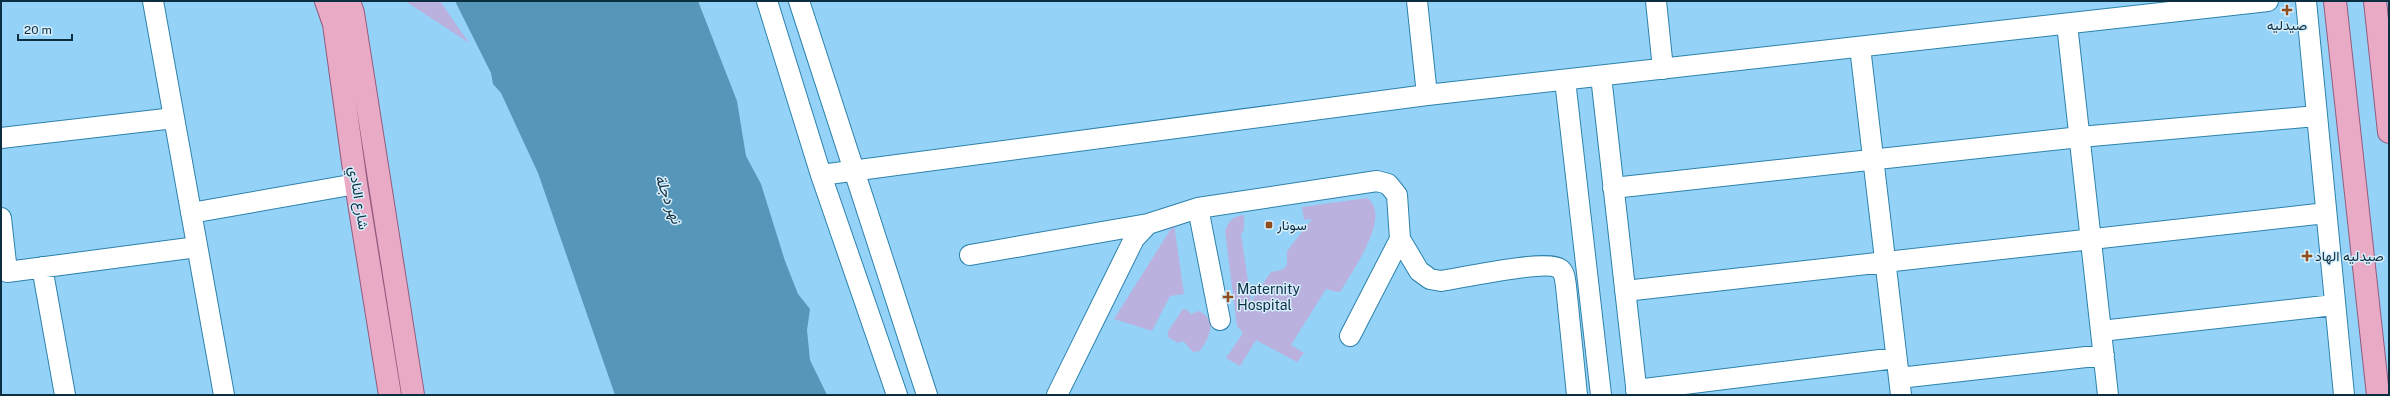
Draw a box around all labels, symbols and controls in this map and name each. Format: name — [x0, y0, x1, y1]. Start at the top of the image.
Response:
marker: صيدليه — [2282, 5, 2292, 15]
scale bar — [18, 16, 72, 42]
place label: صيدليه — [2267, 17, 2308, 33]
text: 20 m — [24, 23, 52, 37]
street label: شارع النادي — [342, 165, 372, 231]
water label: نهر دجلة — [651, 172, 686, 227]
place label: سونار — [1276, 217, 1307, 234]
marker: سونار — [1264, 220, 1274, 230]
place label: صيدليه الهاد — [2315, 248, 2384, 265]
marker: صيدليه الهاد — [2302, 251, 2312, 261]
place label: Maternity Hospital — [1237, 281, 1300, 313]
marker: Maternity Hospital — [1222, 291, 1234, 303]

